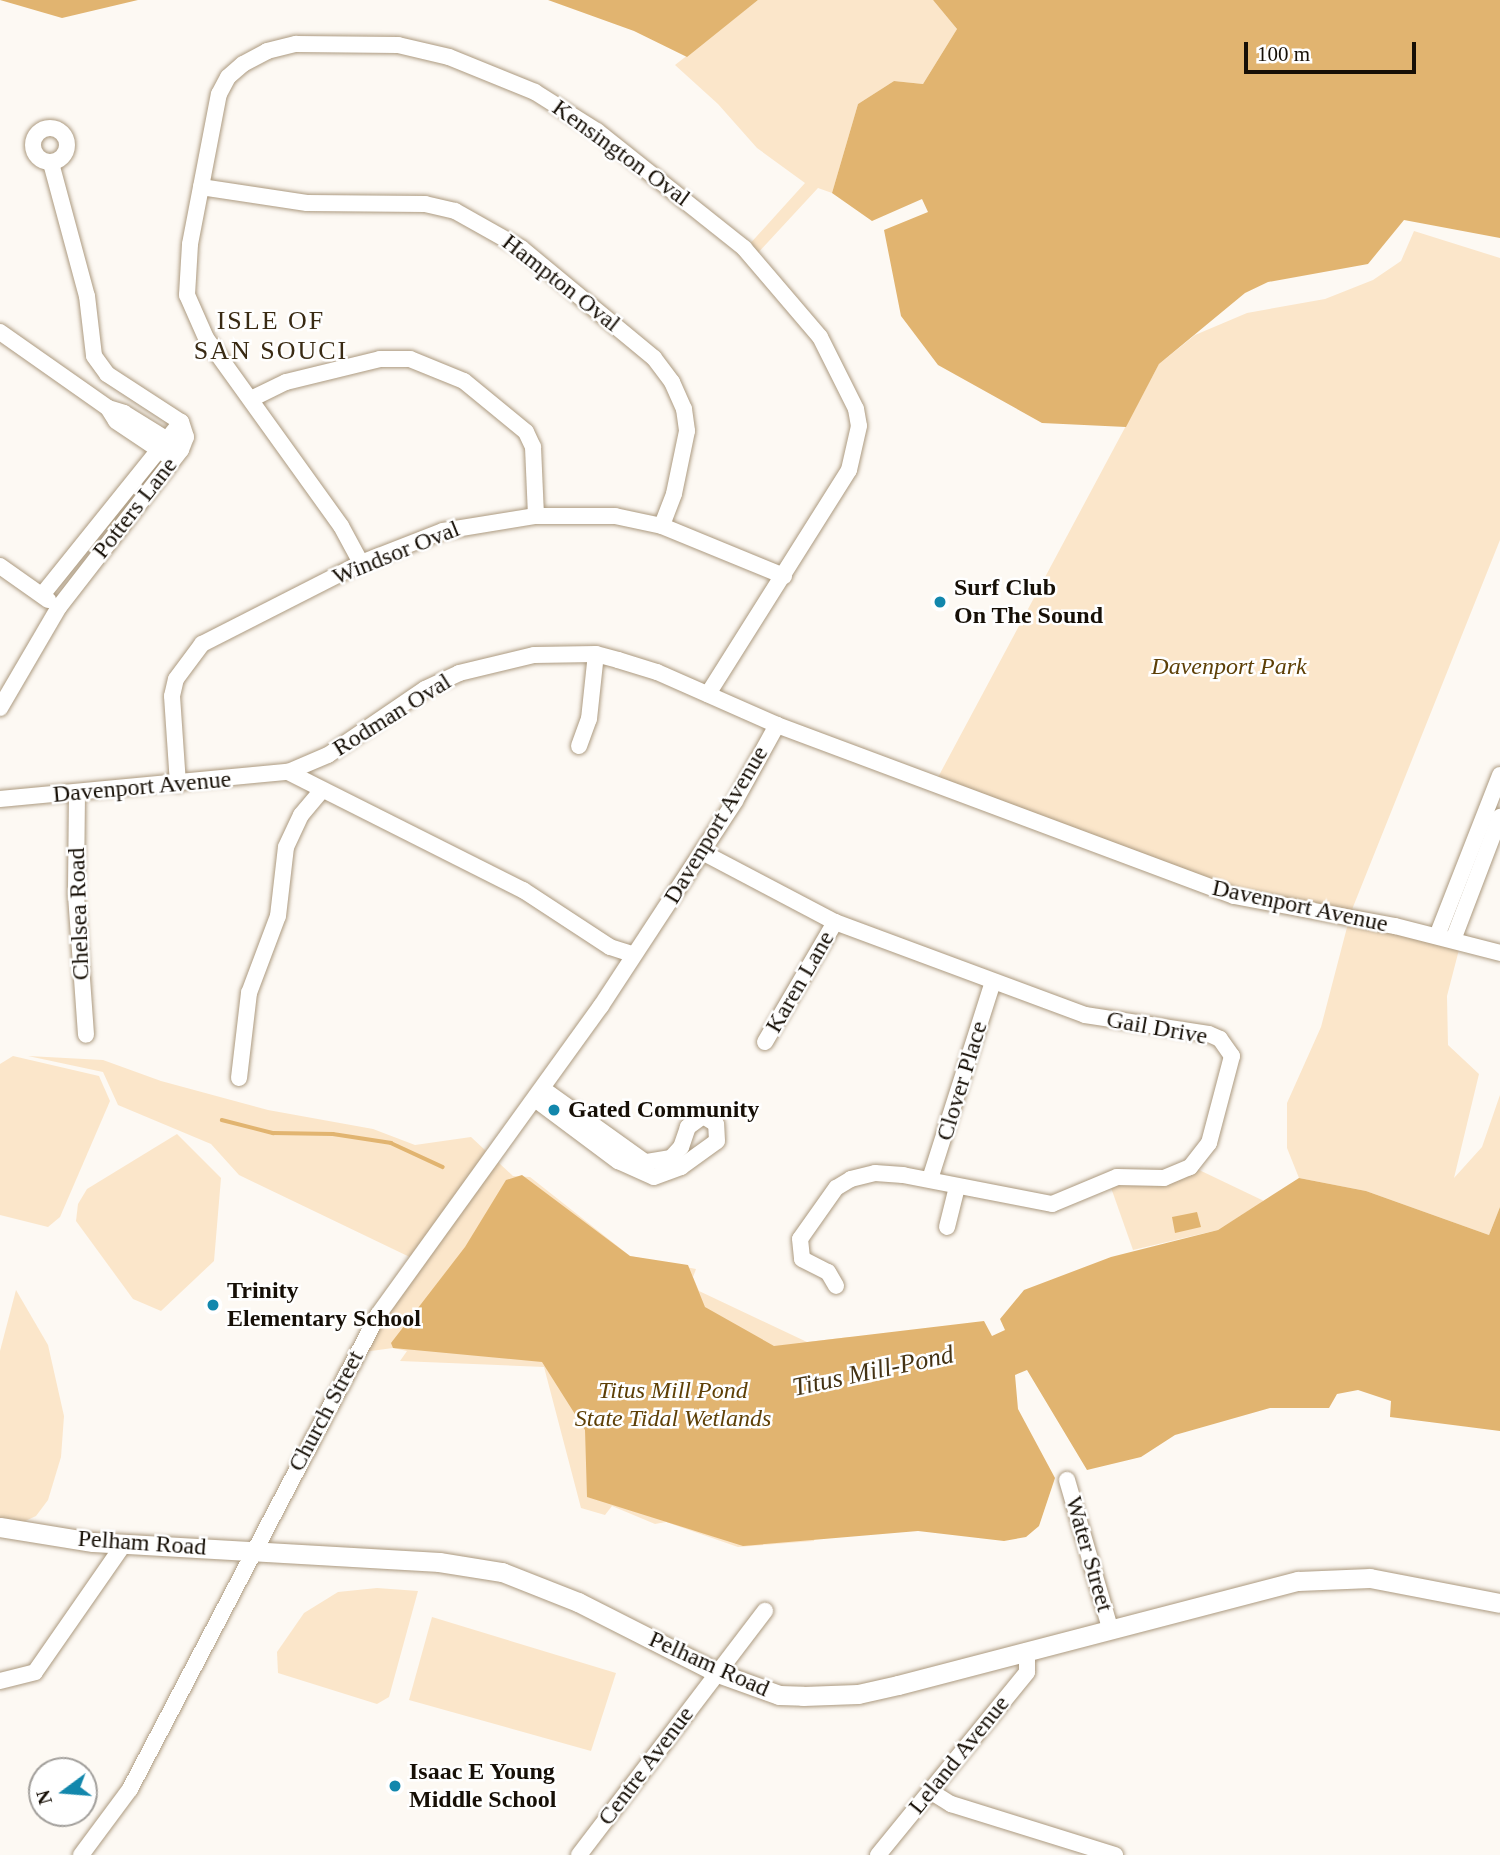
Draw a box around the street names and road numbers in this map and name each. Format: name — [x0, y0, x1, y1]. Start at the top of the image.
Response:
street label: Kensington Oval — [546, 93, 696, 213]
street label: Hampton Oval — [496, 228, 626, 338]
street label: Potters Lane — [87, 452, 183, 564]
street label: Windsor Oval — [328, 514, 464, 592]
street label: Rodman Oval — [328, 667, 456, 763]
street label: Davenport Avenue — [657, 740, 775, 910]
street label: Davenport Avenue — [51, 765, 233, 809]
street label: Chelsea Road — [62, 847, 96, 981]
street label: Davenport Avenue — [1209, 873, 1391, 939]
street label: Karen Lane — [759, 926, 841, 1038]
street label: Gail Drive — [1104, 1005, 1210, 1051]
street label: Clover Place — [930, 1018, 994, 1144]
street label: Church Street — [282, 1346, 370, 1476]
street label: Water Street — [1059, 1493, 1119, 1615]
street label: Pelham Road — [77, 1524, 207, 1562]
street label: Pelham Road — [644, 1625, 774, 1703]
street label: Leland Avenue — [902, 1689, 1016, 1821]
street label: Centre Avenue — [592, 1700, 700, 1832]

